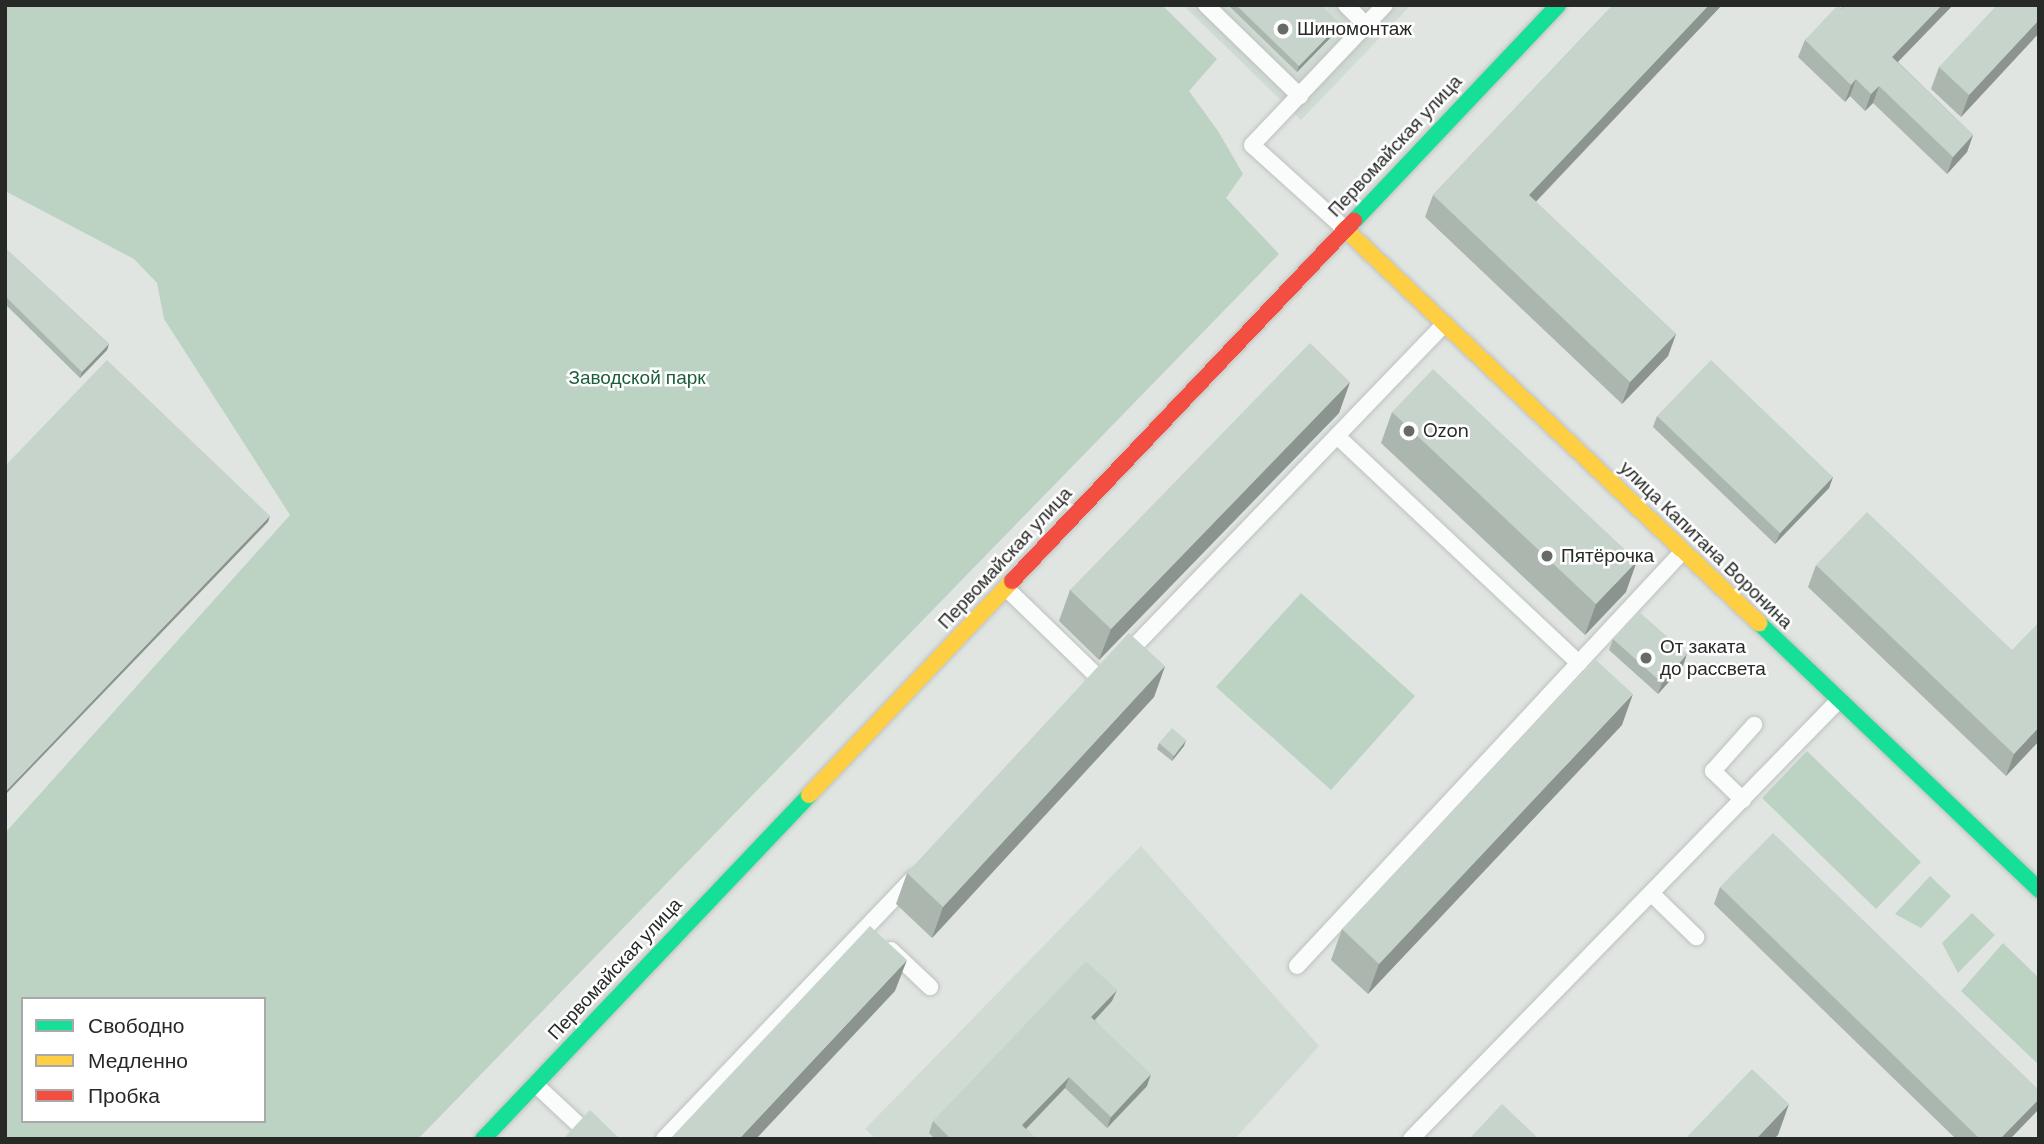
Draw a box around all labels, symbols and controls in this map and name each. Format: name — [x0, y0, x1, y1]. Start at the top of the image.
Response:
place label: Шиномонтаж — [1297, 18, 1412, 40]
marker: Шиномонтаж — [1275, 21, 1291, 37]
street label: Первомайская улица — [1323, 70, 1467, 222]
park label: Заводской парк — [568, 367, 706, 389]
place label: Ozon — [1423, 420, 1469, 442]
marker: Ozon — [1401, 423, 1417, 439]
street label: улица Капитана Воронина — [1615, 456, 1797, 634]
street label: Первомайская улица — [933, 482, 1077, 634]
place label: Пятёрочка — [1561, 545, 1654, 567]
marker: Пятёрочка — [1539, 548, 1555, 564]
place label: От заката до рассвета — [1660, 636, 1766, 680]
marker: От заката до рассвета — [1638, 650, 1654, 666]
street label: Первомайская улица — [543, 893, 687, 1045]
legend — [21, 997, 266, 1123]
text: Свободно — [88, 1012, 185, 1040]
text: Медленно — [88, 1047, 188, 1075]
text: Пробка — [88, 1082, 160, 1110]

